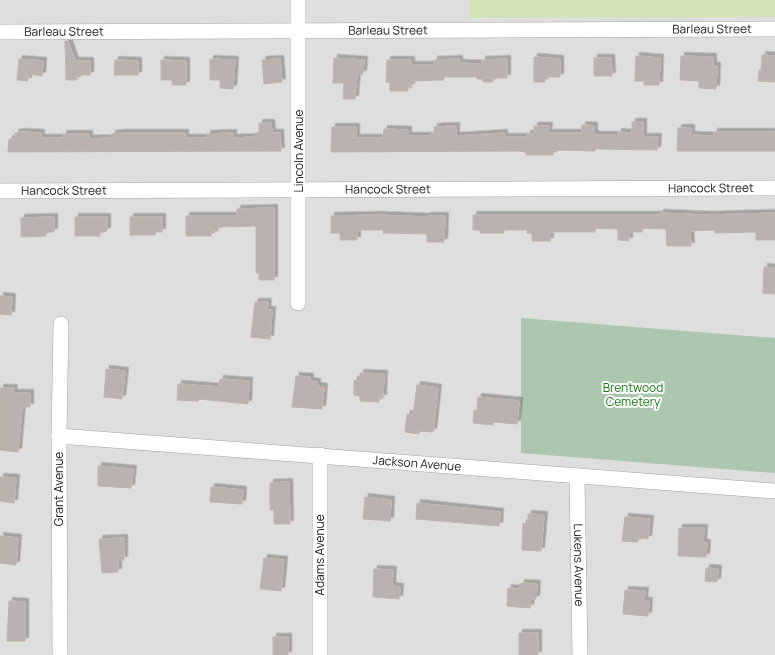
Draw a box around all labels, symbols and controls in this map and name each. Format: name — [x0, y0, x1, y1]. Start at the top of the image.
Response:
street label: Barleau Street — [672, 20, 752, 37]
street label: Barleau Street — [348, 21, 428, 39]
street label: Barleau Street — [24, 23, 104, 40]
street label: Lincoln Avenue — [290, 110, 307, 193]
street label: Hancock Street — [668, 179, 754, 196]
street label: Hancock Street — [345, 180, 431, 198]
street label: Hancock Street — [21, 182, 107, 199]
park label: Brentwood Cemetery — [603, 379, 663, 410]
street label: Jackson Avenue — [372, 451, 462, 475]
street label: Grant Avenue — [50, 452, 67, 526]
street label: Adams Avenue — [311, 514, 328, 596]
street label: Lukens Avenue — [570, 523, 588, 607]

